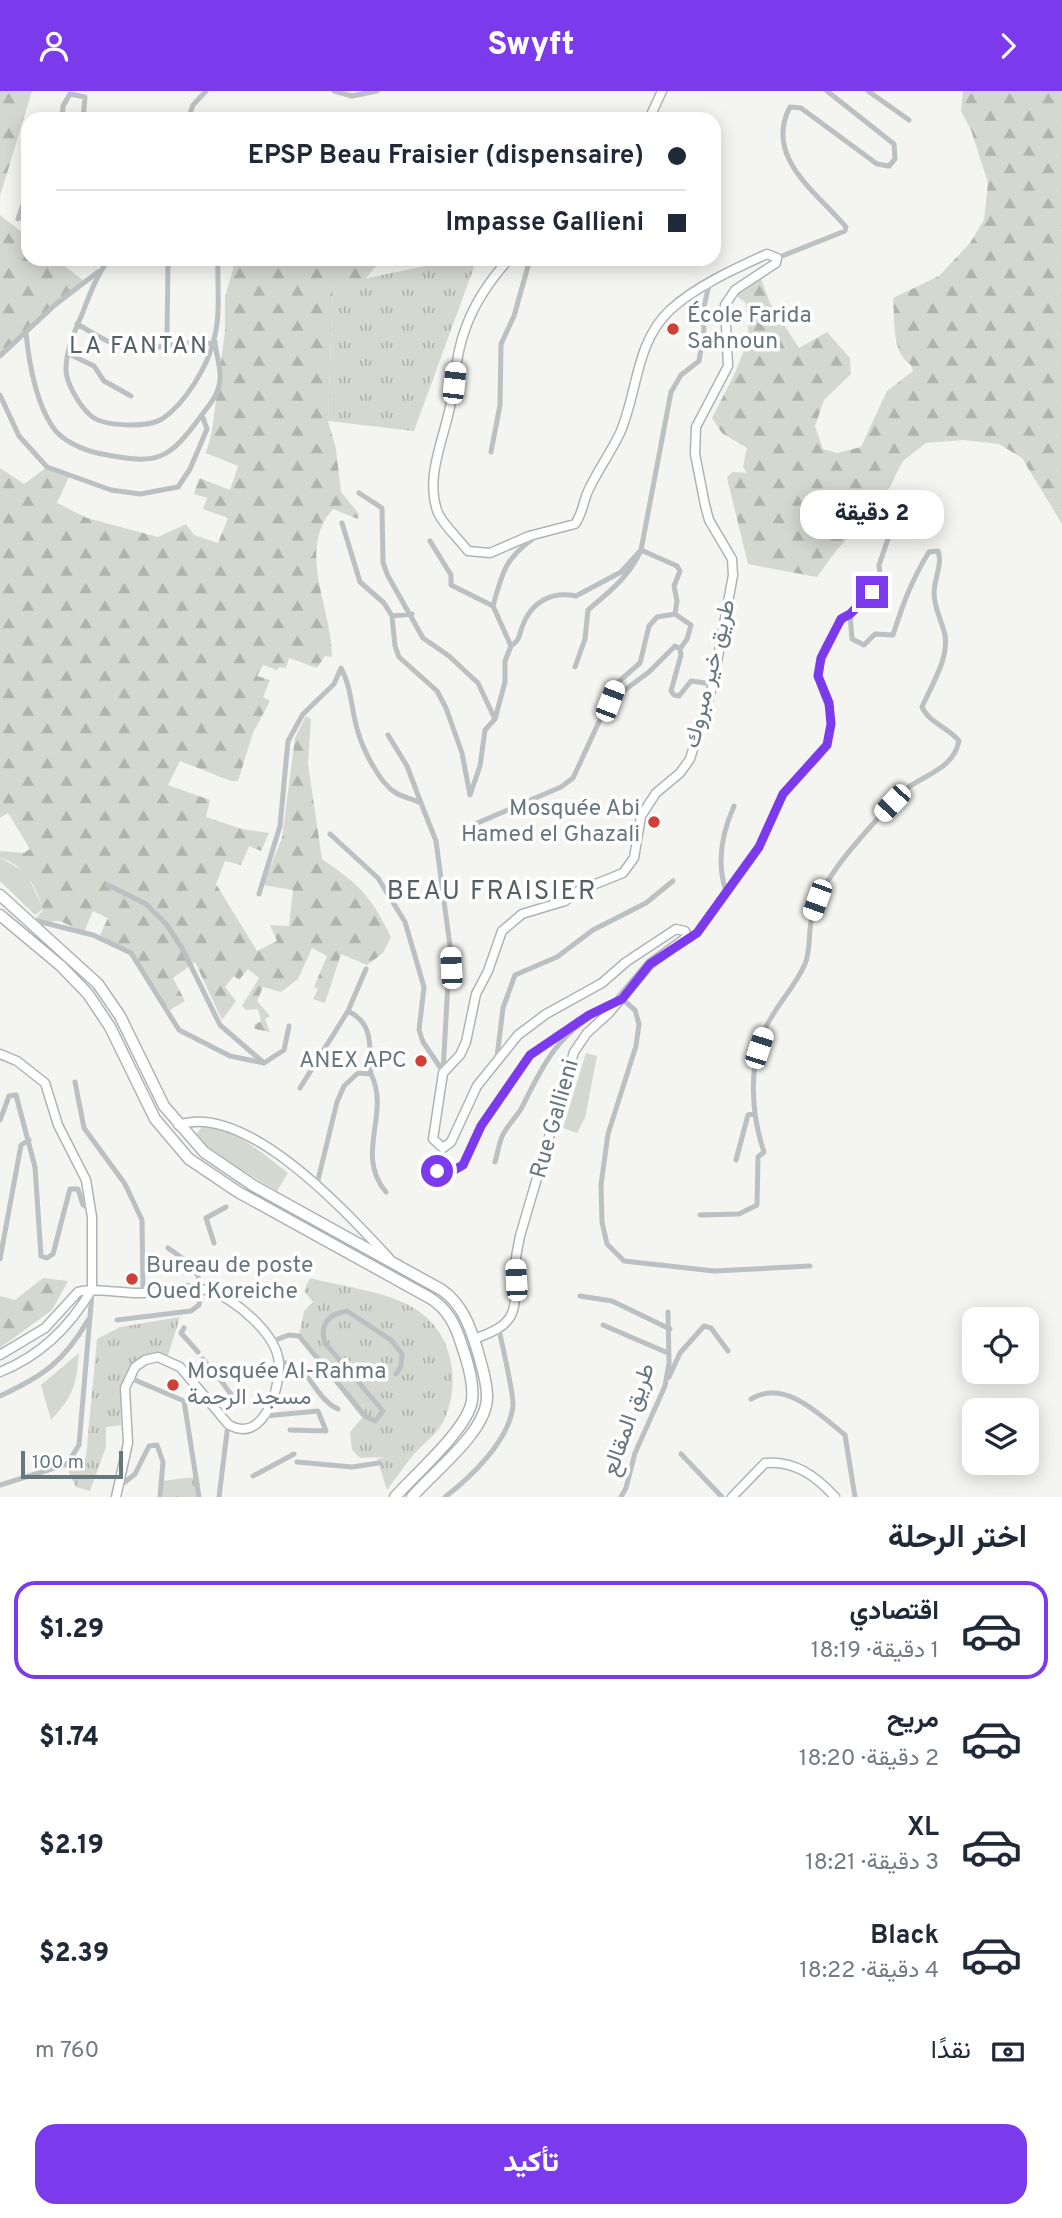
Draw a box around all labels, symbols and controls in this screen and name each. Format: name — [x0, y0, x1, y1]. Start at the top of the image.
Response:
text: Swyft — [487, 26, 575, 66]
icon: person — [35, 27, 73, 65]
icon: forward — [989, 27, 1027, 65]
text: EPSP Beau Fraisier (dispensaire) — [248, 140, 644, 173]
text: Impasse Gallieni — [445, 207, 644, 240]
place label: École Farida Sahnoun — [687, 301, 811, 357]
marker: École Farida Sahnoun — [665, 321, 681, 337]
district label: LA FANTAN — [69, 332, 209, 362]
car — [442, 361, 467, 405]
callout: 2 دقيقة — [800, 491, 944, 539]
text: 2 دقيقة — [835, 500, 909, 529]
route end — [856, 576, 888, 608]
street label: طريق خير مبروك — [679, 597, 743, 751]
car — [593, 678, 628, 724]
car — [870, 780, 915, 826]
place label: Mosquée Abi Hamed el Ghazali — [461, 795, 640, 850]
marker: Mosquée Abi Hamed el Ghazali — [646, 814, 662, 830]
district label: BEAU FRAISIER — [387, 876, 597, 909]
car — [800, 877, 835, 923]
car — [440, 946, 463, 990]
car — [743, 1025, 776, 1071]
place label: ANEX APC — [299, 1047, 407, 1076]
marker: ANEX APC — [413, 1053, 429, 1069]
street label: Rue Gallieni — [525, 1056, 587, 1182]
route start — [421, 1155, 453, 1187]
place label: Bureau de poste Oued Koreiche — [146, 1252, 313, 1307]
car — [505, 1258, 528, 1302]
marker: Bureau de poste Oued Koreiche — [124, 1271, 140, 1287]
map controls — [962, 1307, 1039, 1475]
button: locate — [962, 1307, 1039, 1384]
place label: Mosquée Al-Rahma مسجد الرحمة — [187, 1358, 386, 1413]
street label: طريق المقالع — [597, 1360, 663, 1480]
marker: Mosquée Al-Rahma مسجد الرحمة — [165, 1377, 181, 1393]
button: layers — [962, 1398, 1039, 1475]
scale bar — [21, 1448, 122, 1480]
text: 100 m — [32, 1451, 84, 1475]
text: اختر الرحلة — [888, 1519, 1027, 1559]
text: اقتصادي — [850, 1596, 939, 1629]
icon: car — [960, 1599, 1023, 1662]
text: $1.29 — [39, 1614, 104, 1647]
text: 1 دقيقة · 18:19 — [811, 1637, 939, 1666]
text: مريح — [887, 1704, 939, 1737]
icon: car — [960, 1707, 1023, 1770]
text: $1.74 — [39, 1722, 99, 1755]
text: 2 دقيقة · 18:20 — [799, 1745, 939, 1774]
text: XL — [907, 1812, 939, 1845]
icon: car — [960, 1815, 1023, 1878]
text: $2.19 — [39, 1830, 104, 1863]
text: 3 دقيقة · 18:21 — [805, 1849, 939, 1878]
text: Black — [870, 1920, 939, 1953]
icon: car — [960, 1923, 1023, 1986]
text: $2.39 — [39, 1938, 109, 1971]
text: 4 دقيقة · 18:22 — [799, 1957, 939, 1986]
icon: cash — [989, 2033, 1027, 2071]
text: نقدًا — [931, 2035, 971, 2068]
text: 760 m — [35, 2037, 99, 2066]
button: تأكيد — [35, 2124, 1027, 2204]

